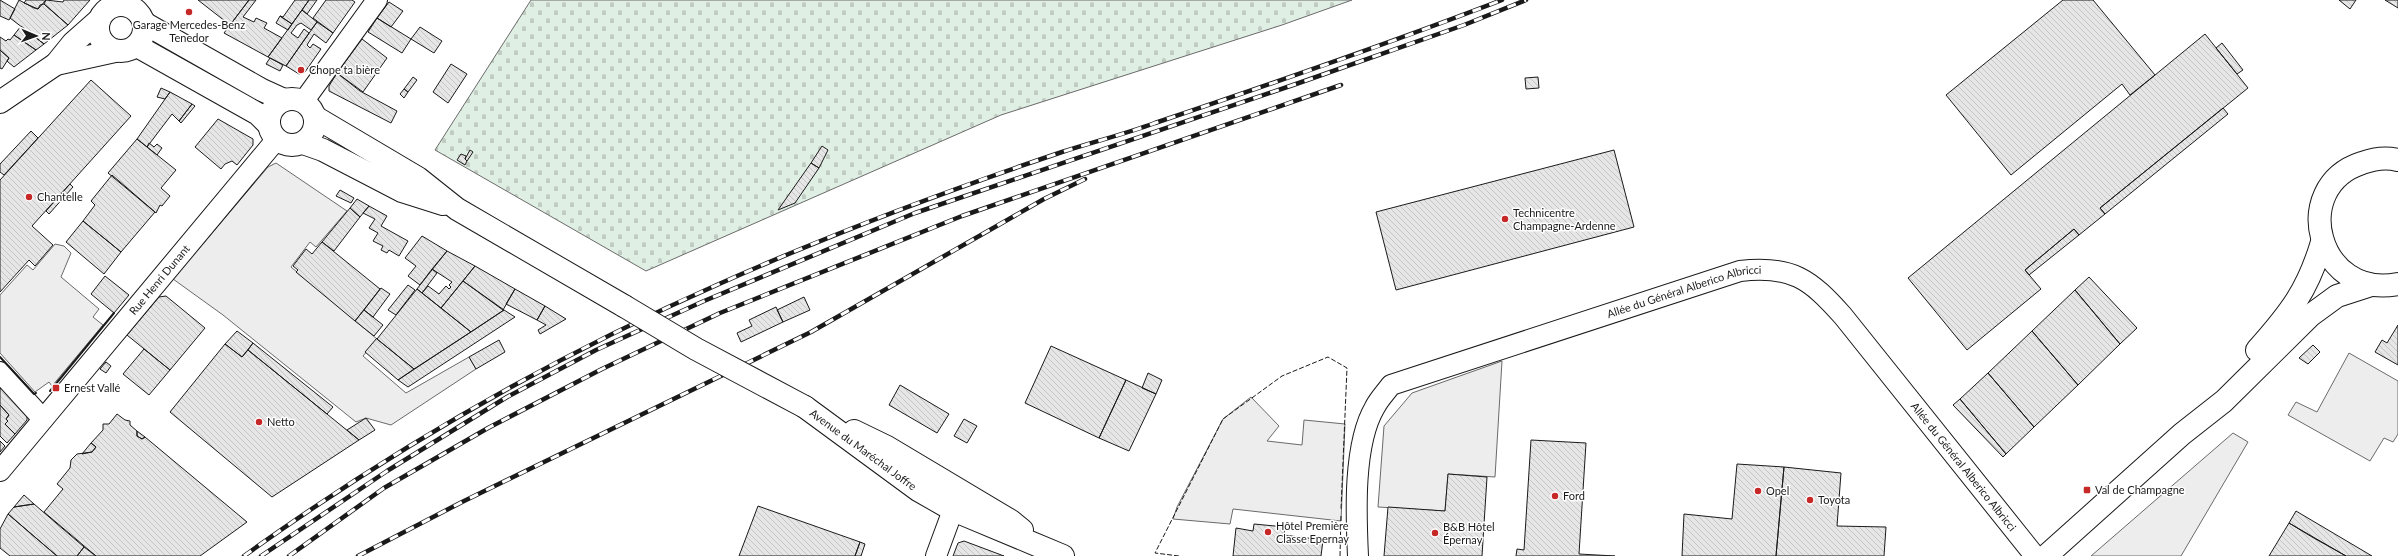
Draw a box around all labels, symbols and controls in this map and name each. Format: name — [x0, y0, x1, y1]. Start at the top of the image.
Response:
marker: Garage Mercedes-Benz Tenedor — [184, 7, 194, 17]
north arrow — [16, 16, 56, 56]
place label: Garage Mercedes-Benz Tenedor — [133, 18, 245, 44]
text: N — [40, 32, 53, 41]
place label: Chope ta bière — [309, 63, 380, 76]
marker: Chope ta bière — [296, 65, 306, 75]
place label: Chantelle — [37, 190, 83, 203]
marker: Chantelle — [24, 192, 34, 202]
place label: Technicentre Champagne-Ardenne — [1513, 206, 1616, 232]
marker: Technicentre Champagne-Ardenne — [1500, 214, 1510, 224]
street label: Rue Henri Dunant — [126, 242, 192, 317]
street label: Allée du Général Alberico Albricci — [1605, 263, 1762, 320]
place label: Ernest Vallé — [64, 381, 121, 394]
marker: Ernest Vallé — [51, 383, 61, 393]
street label: Allée du Général Alberico Albricci — [1909, 399, 2019, 534]
street label: Avenue du Maréchal Joffre — [807, 406, 919, 493]
place label: Netto — [267, 415, 295, 428]
marker: Netto — [254, 417, 264, 427]
place label: Val de Champagne — [2095, 483, 2185, 496]
place label: Opel — [1766, 484, 1789, 497]
marker: Val de Champagne — [2082, 485, 2092, 495]
marker: Opel — [1753, 486, 1763, 496]
place label: Ford — [1563, 489, 1585, 502]
marker: Ford — [1550, 491, 1560, 501]
place label: Toyota — [1818, 493, 1850, 506]
marker: Toyota — [1805, 495, 1815, 505]
place label: Hôtel Première Classe Epernay — [1276, 519, 1349, 545]
place label: B&B Hôtel Épernay — [1443, 520, 1495, 546]
marker: Hôtel Première Classe Epernay — [1263, 527, 1273, 537]
marker: B&B Hôtel Épernay — [1430, 528, 1440, 538]

